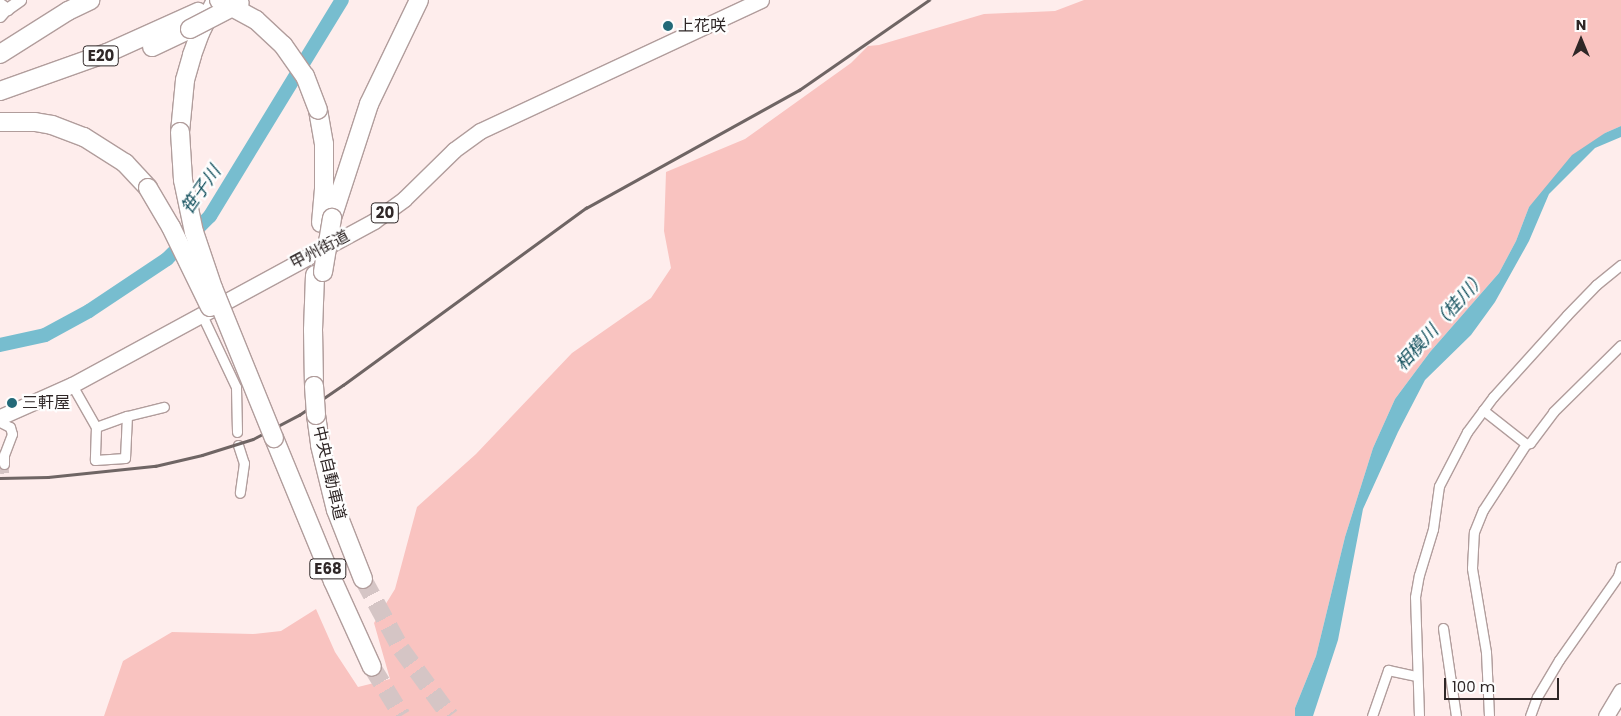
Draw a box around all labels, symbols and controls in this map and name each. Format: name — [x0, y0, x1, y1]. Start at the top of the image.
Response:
north arrow — [1556, 15, 1606, 65]
text: N — [1576, 15, 1586, 35]
place label: 上花咲 — [678, 16, 726, 36]
marker: 上花咲 — [662, 20, 674, 32]
road number: E20 — [82, 44, 120, 68]
water label: 笹子川 — [177, 162, 225, 218]
road number: 20 — [370, 200, 400, 226]
street label: 甲州街道 — [287, 227, 353, 273]
water label: 相模川（桂川） — [1391, 267, 1491, 375]
place label: 三軒屋 — [22, 393, 70, 413]
marker: 三軒屋 — [6, 397, 18, 409]
street label: 中央自動車道 — [309, 424, 349, 522]
road number: E68 — [309, 556, 347, 582]
scale bar — [1446, 668, 1561, 700]
text: 100 m — [1452, 676, 1495, 697]

